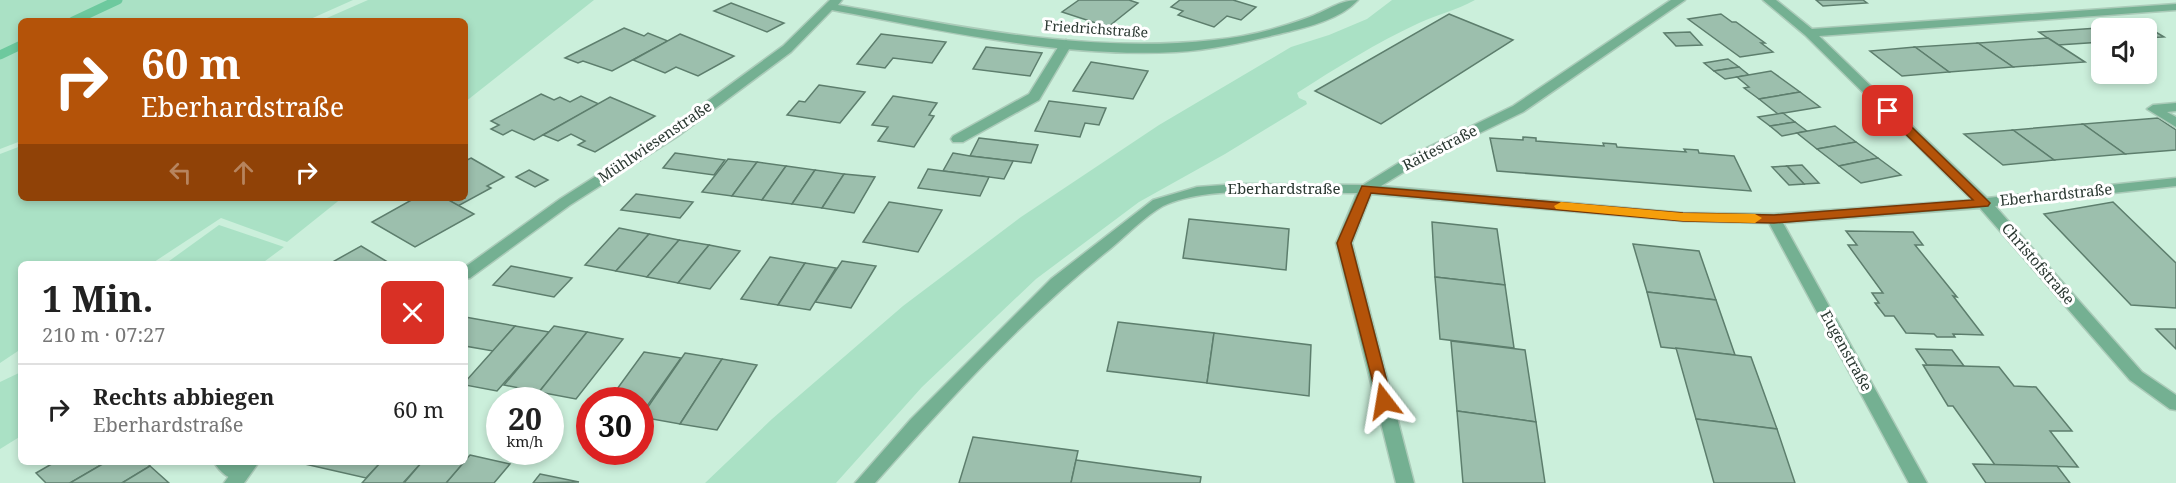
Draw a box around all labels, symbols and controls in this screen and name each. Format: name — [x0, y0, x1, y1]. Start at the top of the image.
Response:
street label: Friedrichstraße — [1043, 15, 1149, 42]
map controls — [2091, 18, 2157, 84]
button: sound — [2091, 18, 2157, 84]
text: 60 m — [141, 34, 241, 91]
icon: right — [42, 42, 120, 120]
pin — [1862, 85, 1913, 136]
text: Eberhardstraße — [141, 88, 344, 125]
icon: arrive — [1871, 94, 1904, 127]
street label: Mühlwiesenstraße — [594, 96, 715, 187]
street label: Raitestraße — [1399, 120, 1480, 174]
icon: left — [164, 156, 197, 189]
icon: ahead — [227, 156, 260, 189]
icon: right — [290, 156, 323, 189]
street label: Eberhardstraße — [1228, 178, 1340, 198]
street label: Eberhardstraße — [1999, 178, 2113, 210]
street label: Christofstraße — [1998, 218, 2080, 308]
text: 1 Min. — [42, 274, 153, 323]
button: close — [381, 281, 444, 344]
street label: Eugenstraße — [1816, 306, 1877, 395]
text: 210 m · 07:27 — [42, 321, 165, 348]
position arrow — [1352, 369, 1416, 433]
text: Rechts abbiegen — [93, 381, 274, 411]
speed limit sign: 30 — [576, 387, 654, 465]
icon: right — [42, 393, 75, 426]
text: 60 m — [393, 394, 444, 424]
text: 20 — [508, 398, 542, 439]
text: Eberhardstraße — [93, 411, 244, 438]
text: km/h — [507, 431, 543, 451]

